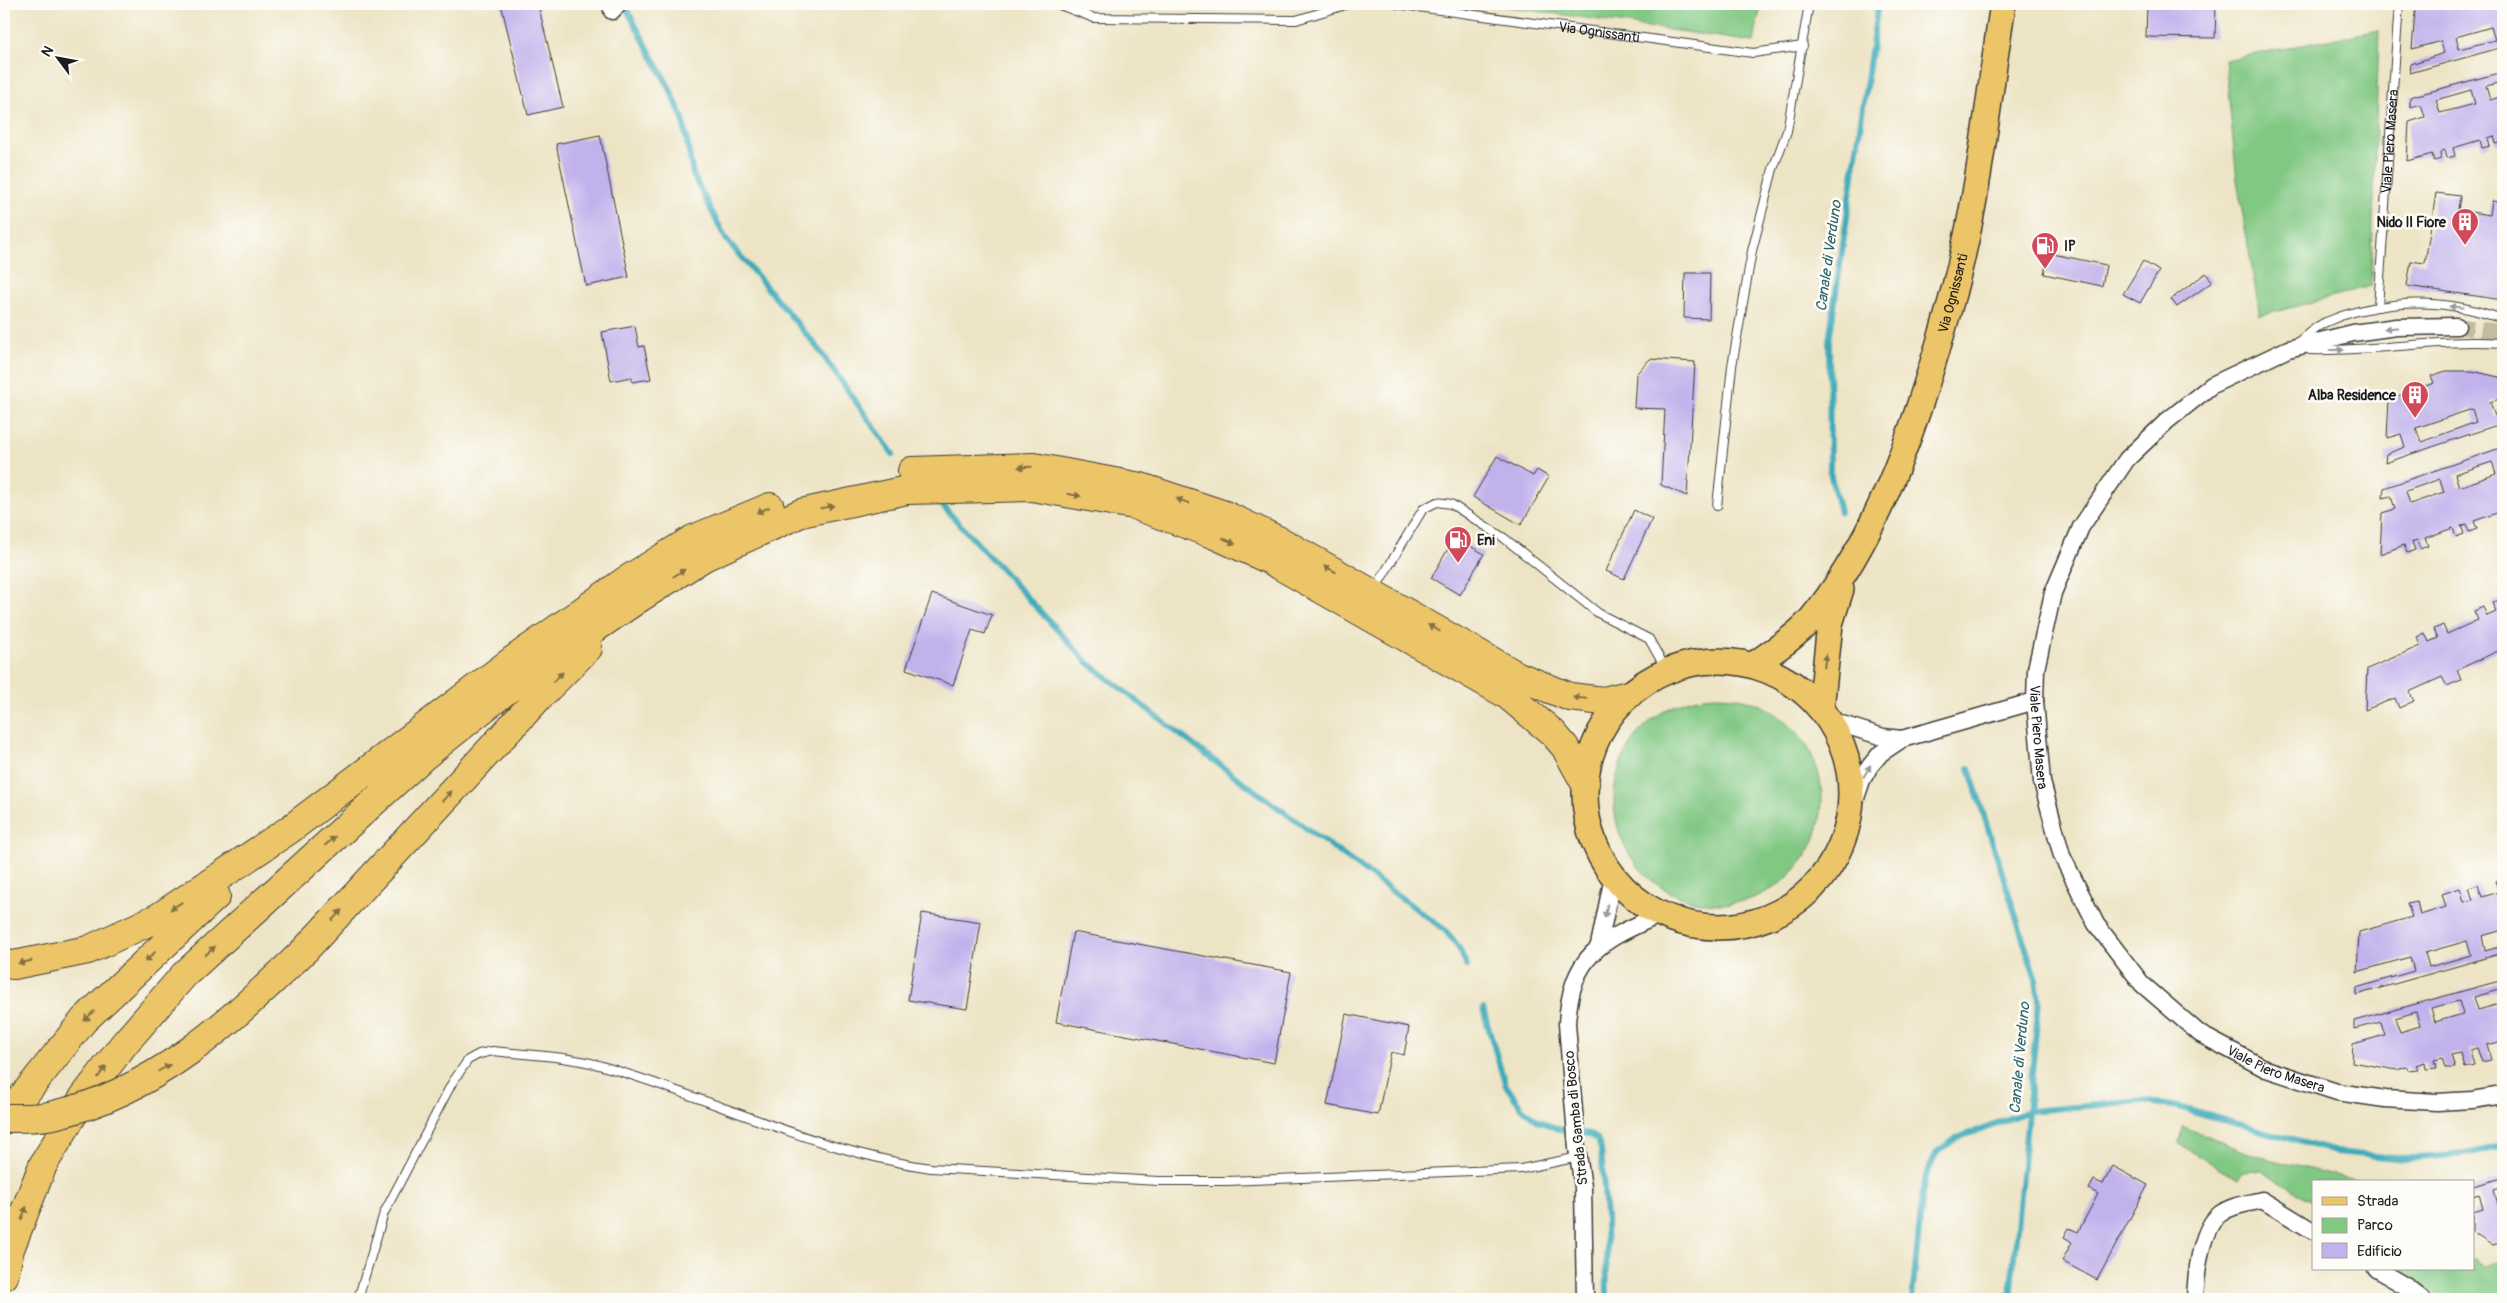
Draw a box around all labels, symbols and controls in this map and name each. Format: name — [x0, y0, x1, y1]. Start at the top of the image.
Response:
street label: Via Ognissanti — [1558, 18, 1641, 46]
north arrow — [32, 32, 82, 82]
text: N — [38, 43, 57, 60]
street label: Viale Piero Masera — [2377, 89, 2402, 194]
water label: Canale di Verduno — [1812, 198, 1846, 313]
building icon: Nido Il Fiore — [2450, 207, 2480, 246]
place label: Nido Il Fiore — [2377, 214, 2447, 231]
fuel station icon: IP — [2030, 231, 2060, 270]
place label: IP — [2064, 238, 2076, 255]
street label: Via Ognissanti — [1934, 252, 1971, 335]
one-way arrow — [2448, 303, 2464, 311]
one-way arrow — [2382, 324, 2398, 332]
one-way arrow — [2329, 346, 2345, 354]
building icon: Alba Residence — [2400, 380, 2430, 419]
place label: Alba Residence — [2308, 387, 2397, 404]
one-way arrow — [1017, 463, 1033, 471]
one-way arrow — [1067, 491, 1083, 499]
one-way arrow — [1176, 497, 1191, 504]
one-way arrow — [819, 503, 834, 511]
one-way arrow — [755, 506, 770, 514]
fuel station icon: Eni — [1443, 525, 1473, 564]
place label: Eni — [1477, 532, 1495, 549]
one-way arrow — [1222, 538, 1236, 546]
one-way arrow — [1323, 565, 1338, 573]
one-way arrow — [672, 568, 686, 577]
one-way arrow — [1428, 624, 1441, 633]
one-way arrow — [1821, 652, 1829, 668]
one-way arrow — [552, 672, 564, 684]
street label: Viale Piero Masera — [2026, 685, 2052, 791]
one-way arrow — [1572, 694, 1588, 702]
one-way arrow — [1862, 765, 1871, 778]
one-way arrow — [441, 790, 453, 802]
one-way arrow — [324, 836, 337, 847]
one-way arrow — [169, 901, 183, 911]
one-way arrow — [1601, 903, 1609, 919]
one-way arrow — [331, 910, 343, 922]
one-way arrow — [204, 945, 216, 957]
one-way arrow — [144, 951, 156, 963]
one-way arrow — [18, 958, 33, 966]
water label: Canale di Verduno — [2006, 1000, 2034, 1115]
one-way arrow — [84, 1009, 96, 1021]
street label: Viale Piero Masera — [2224, 1041, 2327, 1096]
street label: Strada Gamba di Bosco — [1560, 1049, 1592, 1186]
one-way arrow — [158, 1063, 171, 1072]
one-way arrow — [97, 1066, 108, 1079]
legend — [2312, 1180, 2474, 1270]
text: Strada — [2357, 1192, 2398, 1211]
one-way arrow — [21, 1206, 28, 1221]
text: Parco — [2357, 1216, 2393, 1235]
text: Edificio — [2357, 1242, 2402, 1261]

